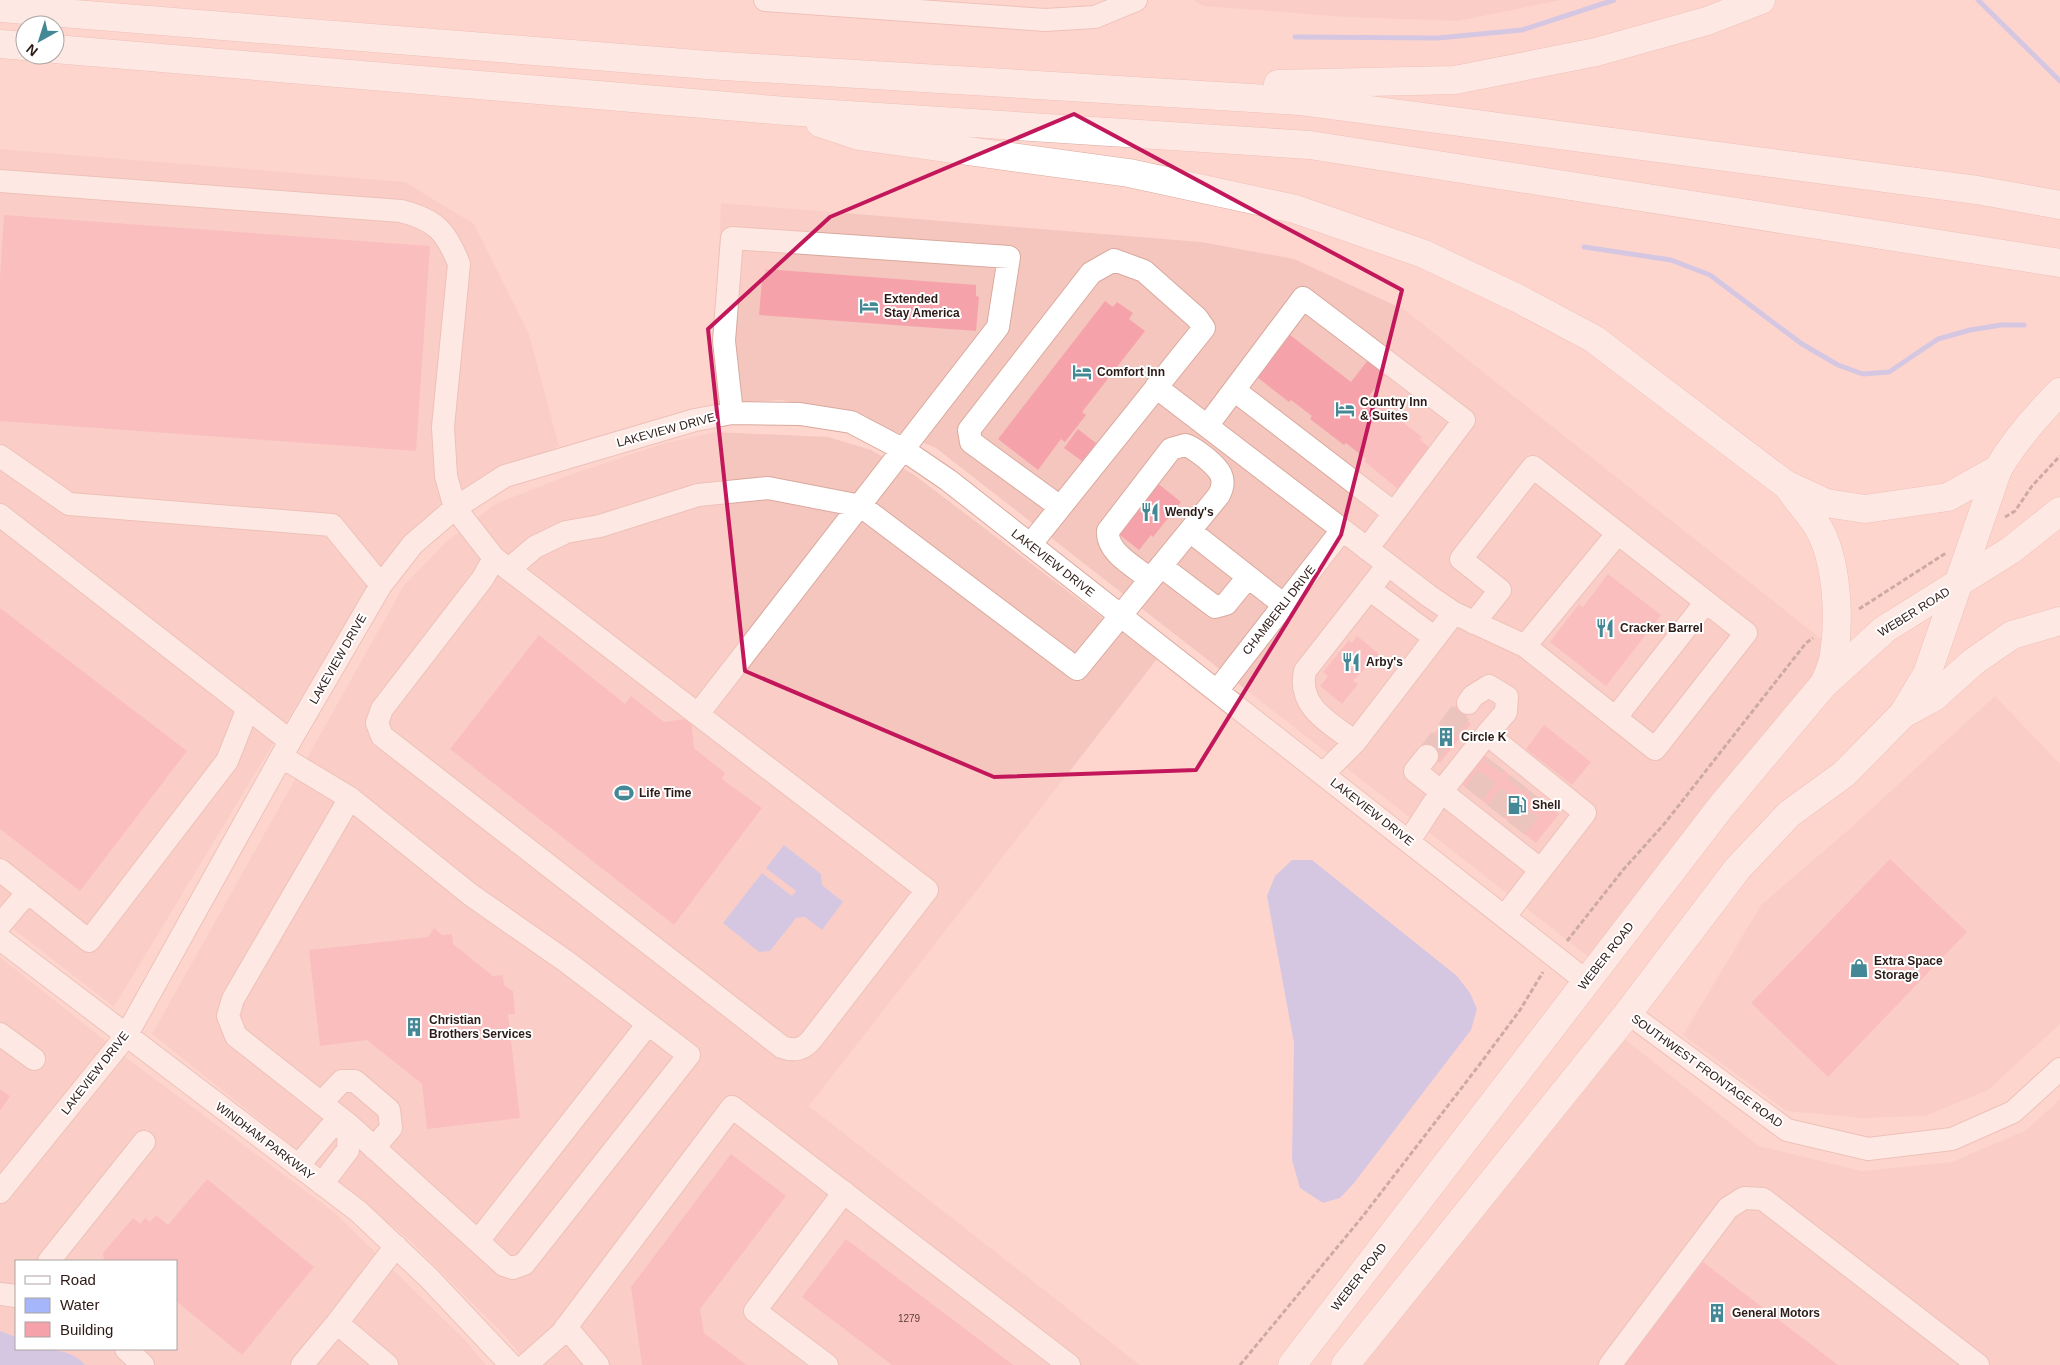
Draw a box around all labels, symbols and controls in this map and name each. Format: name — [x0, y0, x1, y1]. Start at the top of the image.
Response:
north arrow — [15, 15, 65, 65]
text: N — [23, 41, 41, 60]
place label: Extended Stay America — [884, 292, 960, 320]
hotel icon: Extended Stay America — [858, 295, 880, 317]
hotel icon: Comfort Inn — [1071, 361, 1093, 383]
place label: Comfort Inn — [1097, 365, 1165, 379]
place label: Country Inn & Suites — [1360, 395, 1427, 423]
hotel icon: Country Inn & Suites — [1334, 398, 1356, 420]
street label: LAKEVIEW DRIVE — [615, 410, 717, 450]
restaurant icon: Wendy's — [1139, 501, 1161, 523]
place label: Wendy's — [1165, 505, 1214, 519]
street label: LAKEVIEW DRIVE — [1009, 526, 1097, 600]
street label: CHAMBERLI DRIVE — [1240, 562, 1318, 658]
street label: WEBER ROAD — [1876, 584, 1953, 640]
street label: LAKEVIEW DRIVE — [307, 612, 369, 706]
restaurant icon: Cracker Barrel — [1594, 617, 1616, 639]
place label: Cracker Barrel — [1620, 621, 1703, 635]
restaurant icon: Arby's — [1340, 651, 1362, 673]
place label: Arby's — [1366, 655, 1403, 669]
building icon: Circle K — [1435, 726, 1457, 748]
place label: Circle K — [1461, 730, 1507, 744]
street label: LAKEVIEW DRIVE — [1328, 775, 1416, 849]
sports icon: Life Time — [613, 782, 635, 804]
place label: Life Time — [639, 786, 692, 800]
fuel station icon: Shell — [1506, 794, 1528, 816]
place label: Shell — [1532, 798, 1561, 812]
street label: WEBER ROAD — [1575, 919, 1637, 993]
place label: Extra Space Storage — [1874, 954, 1943, 982]
shop icon: Extra Space Storage — [1848, 957, 1870, 979]
street label: SOUTHWEST FRONTAGE ROAD — [1629, 1011, 1786, 1131]
place label: Christian Brothers Services — [429, 1013, 532, 1041]
building icon: Christian Brothers Services — [403, 1016, 425, 1038]
street label: LAKEVIEW DRIVE — [58, 1029, 132, 1117]
street label: WINDHAM PARKWAY — [213, 1099, 317, 1183]
street label: WEBER ROAD — [1328, 1240, 1390, 1314]
legend — [15, 1260, 178, 1350]
text: Road — [60, 1271, 96, 1288]
text: Water — [60, 1296, 99, 1313]
building icon: General Motors — [1706, 1302, 1728, 1324]
place label: General Motors — [1732, 1306, 1820, 1320]
house number: 1279 — [898, 1313, 921, 1324]
text: Building — [60, 1321, 113, 1338]

